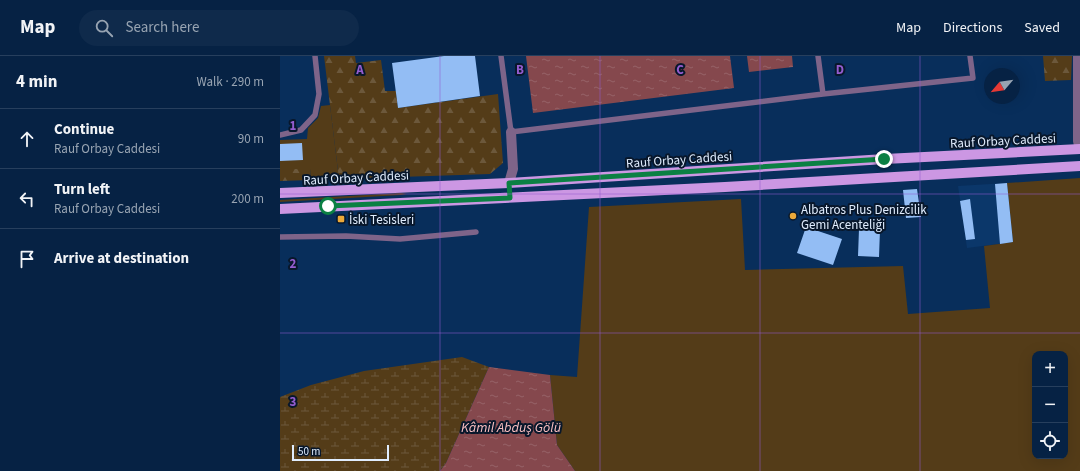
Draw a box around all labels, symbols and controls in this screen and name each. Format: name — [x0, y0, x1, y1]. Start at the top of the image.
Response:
search box — [79, 10, 359, 46]
text: Map — [20, 14, 55, 41]
icon: search — [93, 17, 115, 39]
text: Search here — [125, 17, 199, 38]
text: Map — [896, 18, 921, 38]
text: Directions — [943, 18, 1002, 38]
text: Saved — [1024, 18, 1060, 38]
text: A — [355, 61, 364, 79]
text: B — [516, 61, 524, 79]
text: C — [676, 61, 684, 79]
text: D — [836, 61, 844, 79]
north arrow — [984, 68, 1020, 104]
text: 4 min — [16, 70, 57, 94]
text: Walk · 290 m — [196, 73, 264, 91]
text: 1 — [290, 117, 297, 135]
text: Continue — [54, 119, 114, 140]
icon: ahead — [16, 128, 38, 150]
street label: Rauf Orbay Caddesi — [950, 129, 1057, 153]
text: 90 m — [238, 130, 264, 148]
text: Rauf Orbay Caddesi — [54, 140, 160, 158]
street label: Rauf Orbay Caddesi — [625, 147, 733, 173]
route end — [875, 150, 893, 168]
street label: Rauf Orbay Caddesi — [303, 166, 410, 190]
text: Turn left — [54, 179, 110, 200]
icon: left — [16, 188, 38, 210]
text: 200 m — [231, 190, 264, 208]
route start — [319, 197, 337, 215]
text: Rauf Orbay Caddesi — [54, 200, 160, 218]
place label: Albatros Plus Denizcilik Gemi Acenteliği — [801, 201, 927, 234]
place label: İski Tesisleri — [349, 211, 414, 229]
marker: Albatros Plus Denizcilik Gemi Acenteliği — [788, 211, 798, 221]
marker: İski Tesisleri — [336, 214, 346, 224]
icon: arrive — [16, 248, 38, 270]
text: Arrive at destination — [54, 248, 189, 269]
text: 2 — [290, 255, 297, 273]
map controls — [1032, 351, 1068, 459]
button: + — [1032, 351, 1068, 387]
button: − — [1032, 387, 1068, 423]
text: 3 — [290, 393, 297, 411]
water label: Kâmil Abduş Gölü — [461, 418, 561, 438]
button: locate — [1032, 423, 1068, 459]
scale bar — [292, 443, 389, 462]
text: 50 m — [298, 444, 320, 459]

